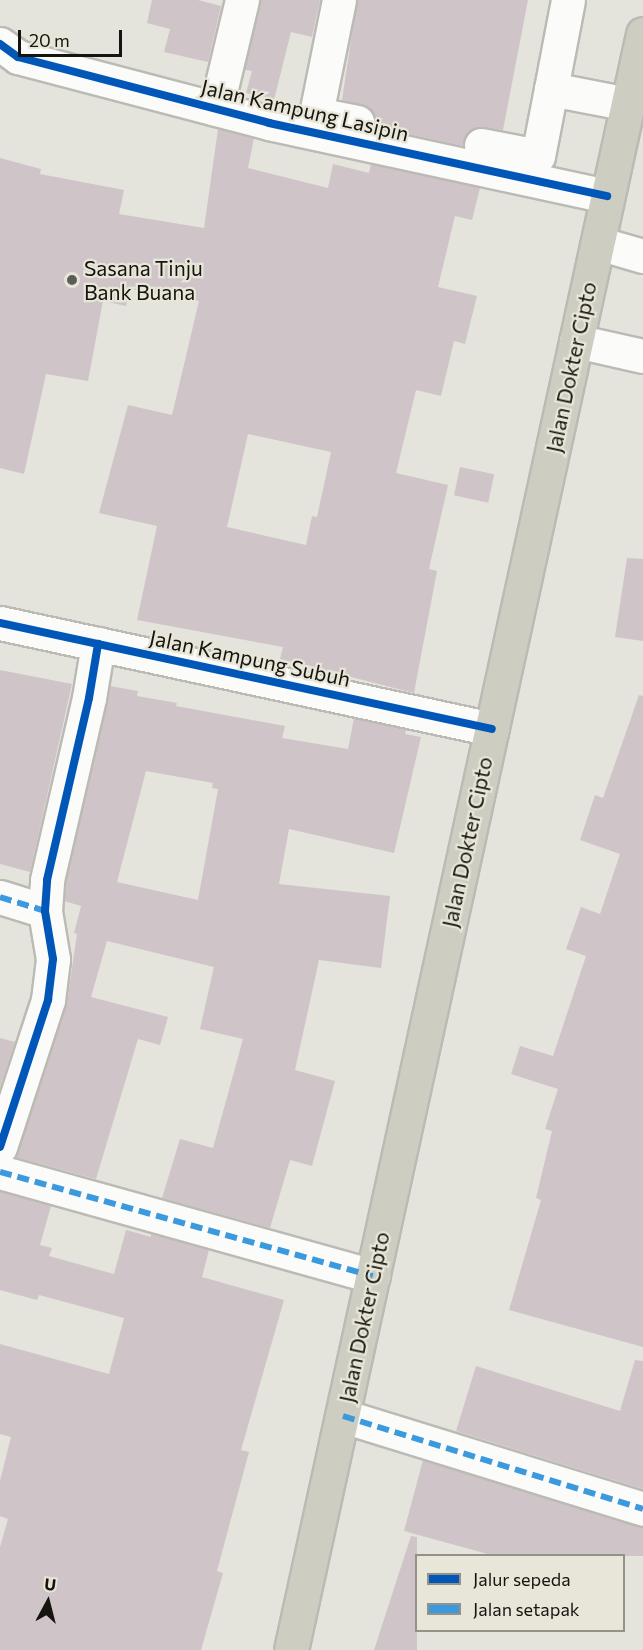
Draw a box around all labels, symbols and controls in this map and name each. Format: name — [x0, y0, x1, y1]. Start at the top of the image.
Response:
scale bar — [21, 18, 124, 56]
text: 20 m — [29, 29, 70, 51]
street label: Jalan Kampung Lasipin — [199, 74, 411, 146]
place label: Sasana Tinju Bank Buana — [84, 255, 203, 305]
marker: Sasana Tinju Bank Buana — [65, 273, 79, 287]
street label: Jalan Dokter Cipto — [541, 279, 601, 455]
street label: Jalan Kampung Subuh — [147, 624, 353, 692]
street label: Jalan Dokter Cipto — [437, 754, 497, 930]
street label: Jalan Dokter Cipto — [334, 1229, 394, 1405]
legend — [415, 1554, 625, 1632]
text: Jalur sepeda — [473, 1568, 571, 1590]
north arrow — [18, 1572, 78, 1632]
text: U — [43, 1573, 57, 1594]
text: Jalan setapak — [473, 1598, 580, 1620]

